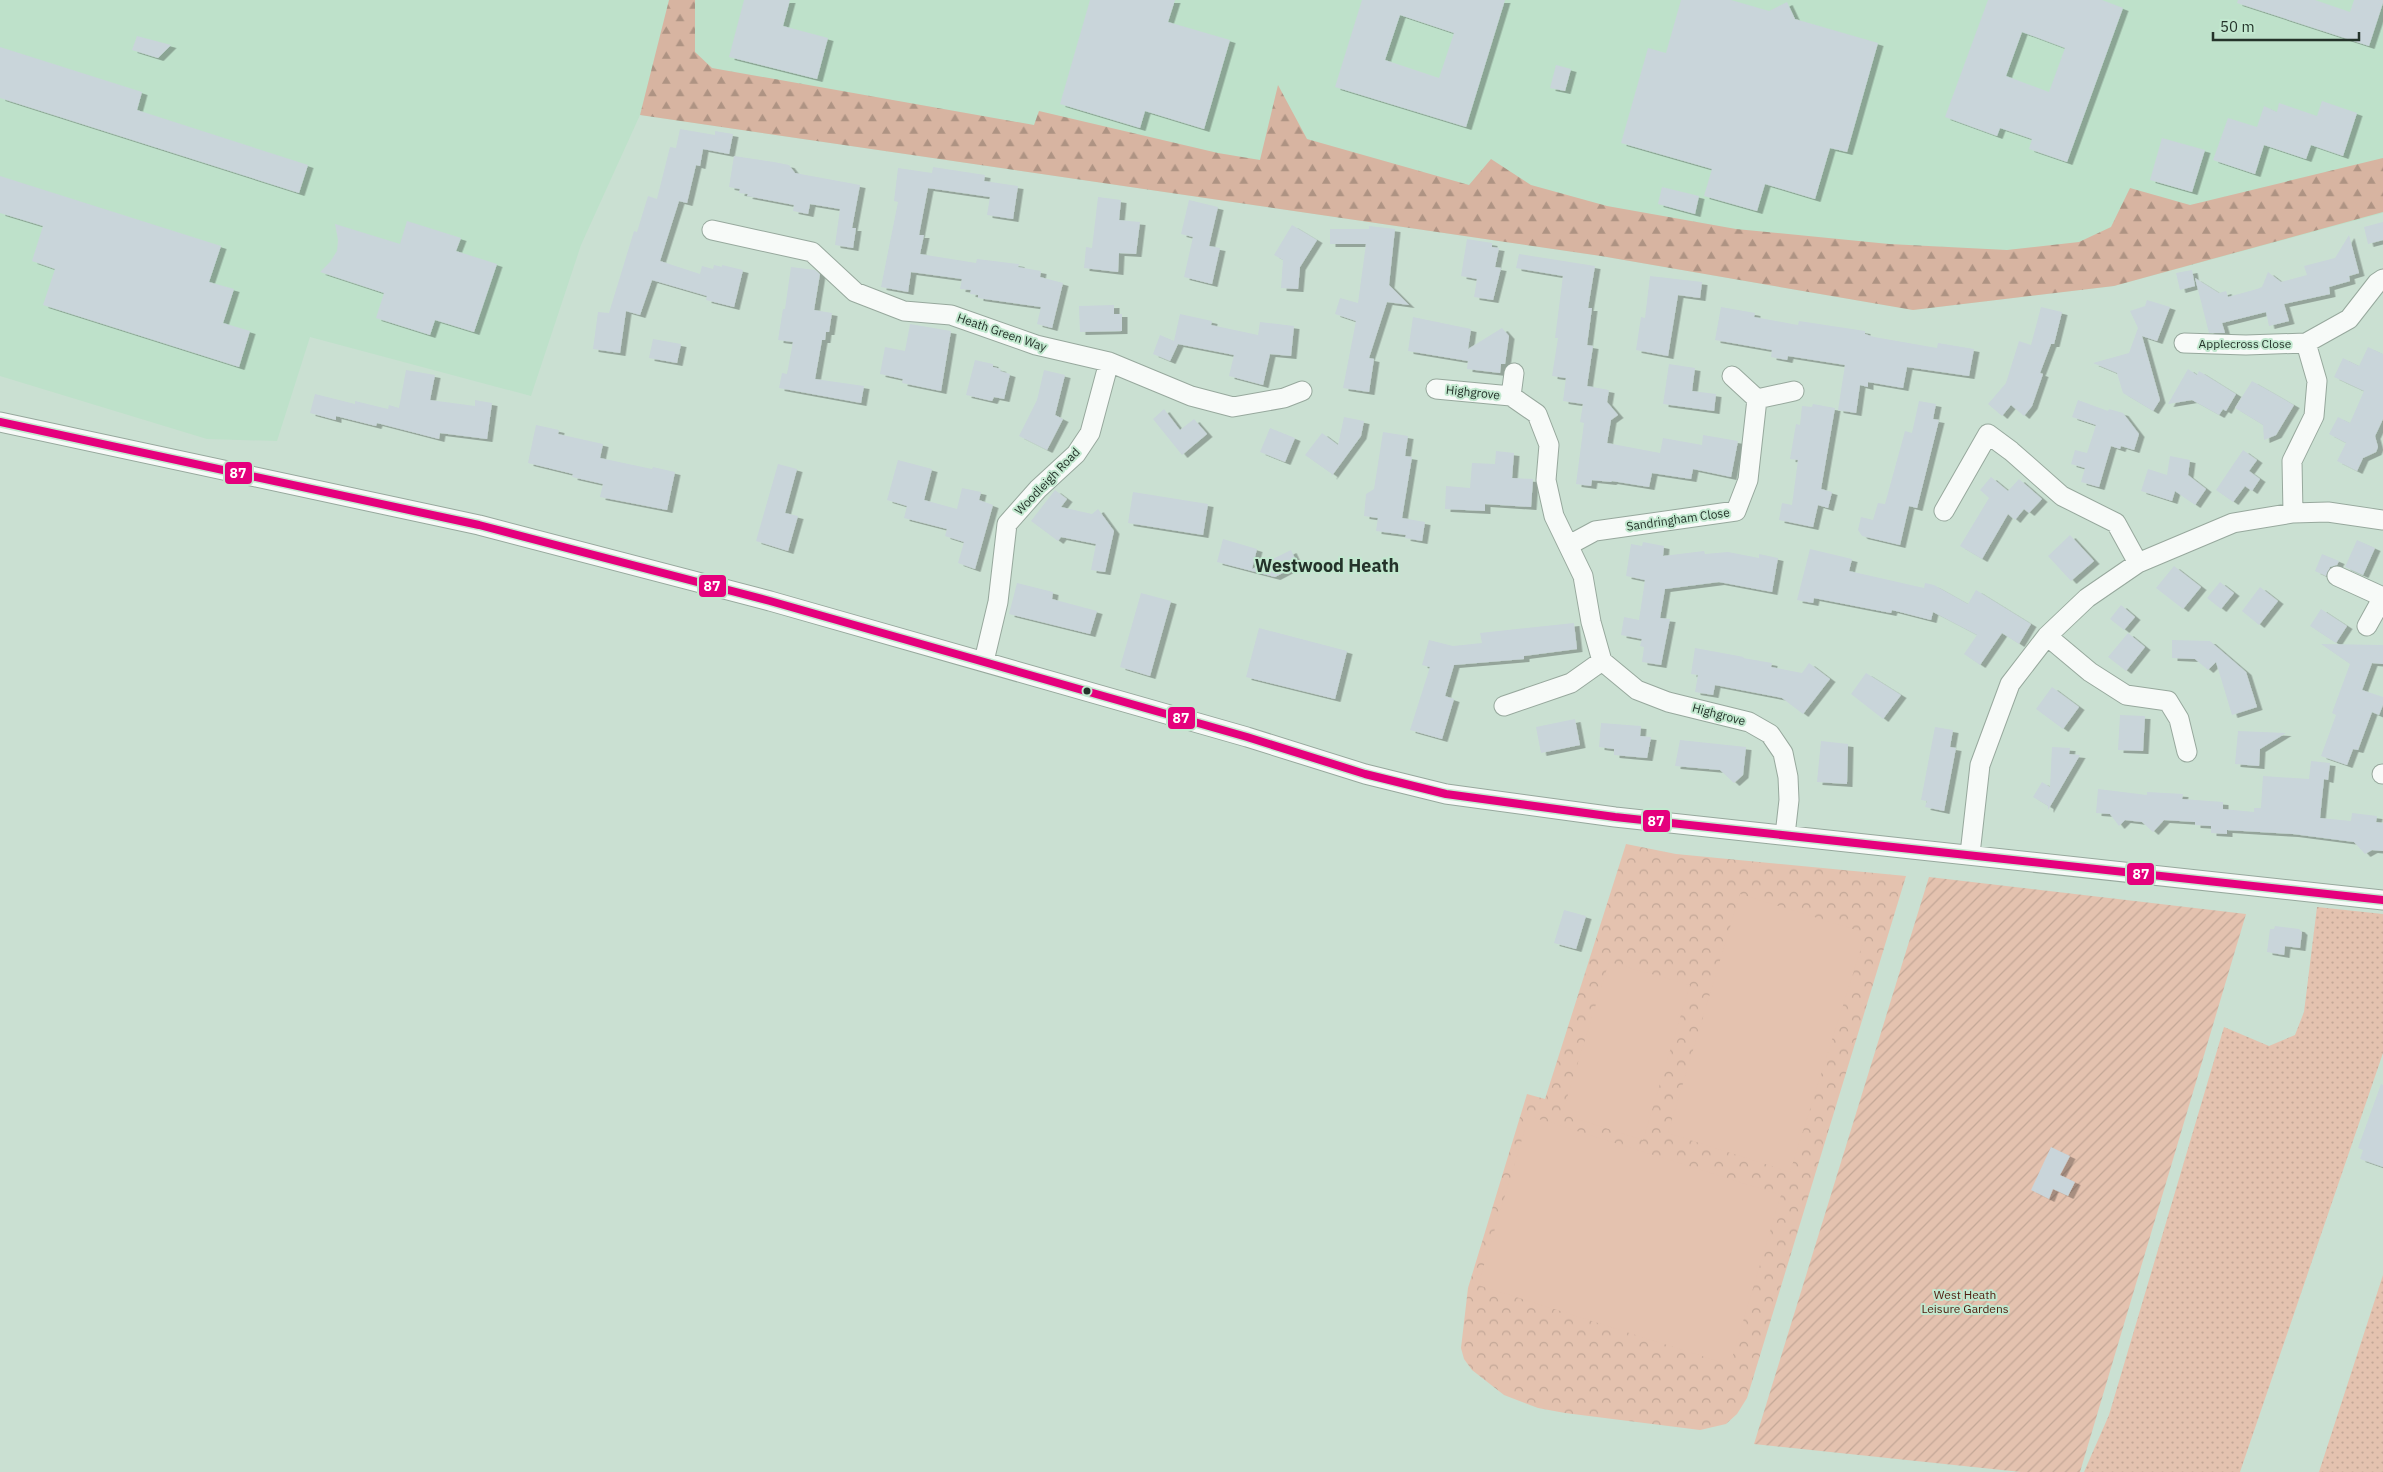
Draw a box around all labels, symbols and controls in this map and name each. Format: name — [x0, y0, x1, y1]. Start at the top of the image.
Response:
scale bar — [2213, 10, 2359, 42]
text: 50 m — [2220, 17, 2255, 36]
street label: Heath Green Way — [955, 310, 1049, 354]
street label: Applecross Close — [2199, 336, 2292, 351]
street label: Highgrove — [1445, 382, 1501, 402]
street label: Woodleigh Road — [1011, 444, 1083, 518]
line badge: 87 — [224, 461, 253, 485]
text: 87 — [230, 464, 246, 482]
street label: Sandringham Close — [1625, 504, 1731, 534]
district label: Westwood Heath — [1255, 554, 1399, 577]
line badge: 87 — [698, 574, 727, 598]
text: 87 — [704, 577, 720, 595]
unlabelled marker — [1082, 686, 1092, 696]
street label: Highgrove — [1691, 700, 1748, 728]
line badge: 87 — [1167, 706, 1196, 730]
text: 87 — [1173, 709, 1189, 727]
line badge: 87 — [1642, 809, 1671, 833]
text: 87 — [1648, 812, 1664, 830]
line badge: 87 — [2126, 862, 2155, 886]
text: 87 — [2133, 865, 2149, 883]
park label: West Heath Leisure Gardens — [1921, 1287, 2009, 1316]

